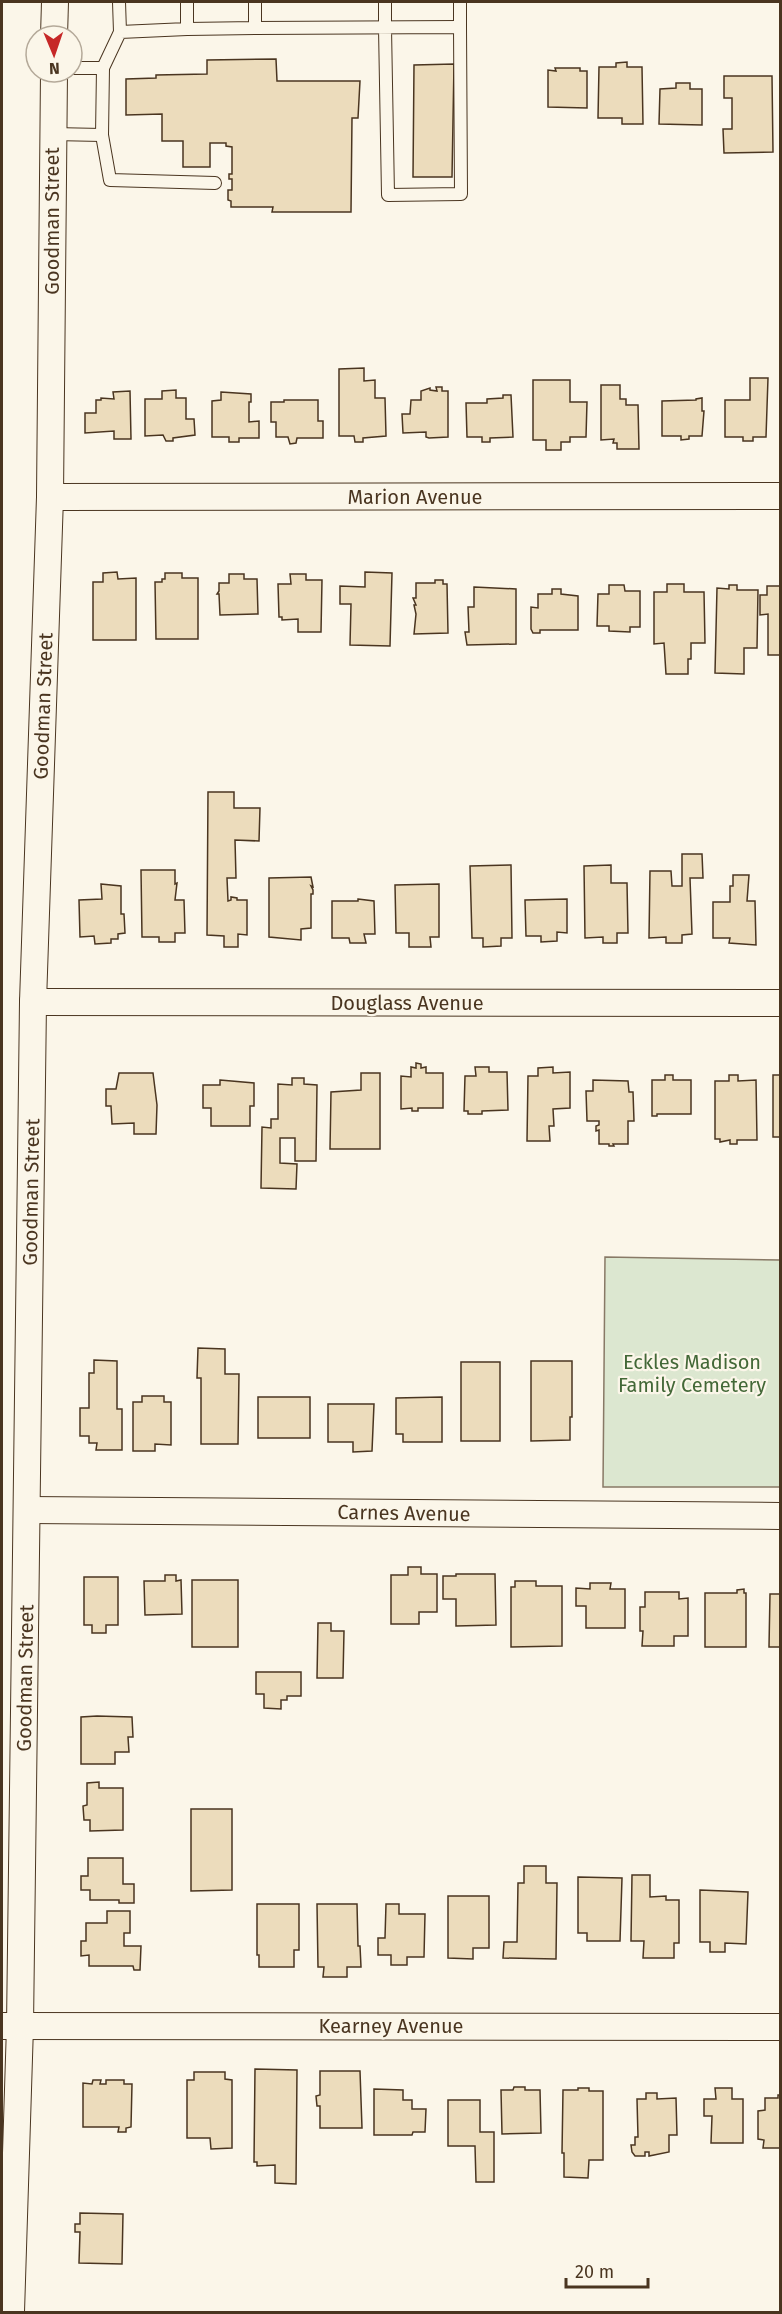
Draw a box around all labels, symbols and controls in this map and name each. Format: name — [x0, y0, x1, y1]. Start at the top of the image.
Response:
north arrow — [24, 24, 84, 84]
text: N — [49, 59, 60, 78]
street label: Goodman Street — [40, 147, 64, 295]
street label: Marion Avenue — [348, 485, 482, 509]
street label: Goodman Street — [28, 631, 58, 780]
street label: Douglass Avenue — [330, 991, 484, 1015]
street label: Goodman Street — [18, 1117, 44, 1266]
park label: Eckles Madison Family Cemetery — [618, 1350, 766, 1397]
street label: Carnes Avenue — [337, 1500, 471, 1526]
street label: Goodman Street — [12, 1603, 38, 1752]
street label: Kearney Avenue — [319, 2014, 463, 2038]
scale bar — [566, 2251, 648, 2289]
text: 20 m — [575, 2261, 614, 2283]

